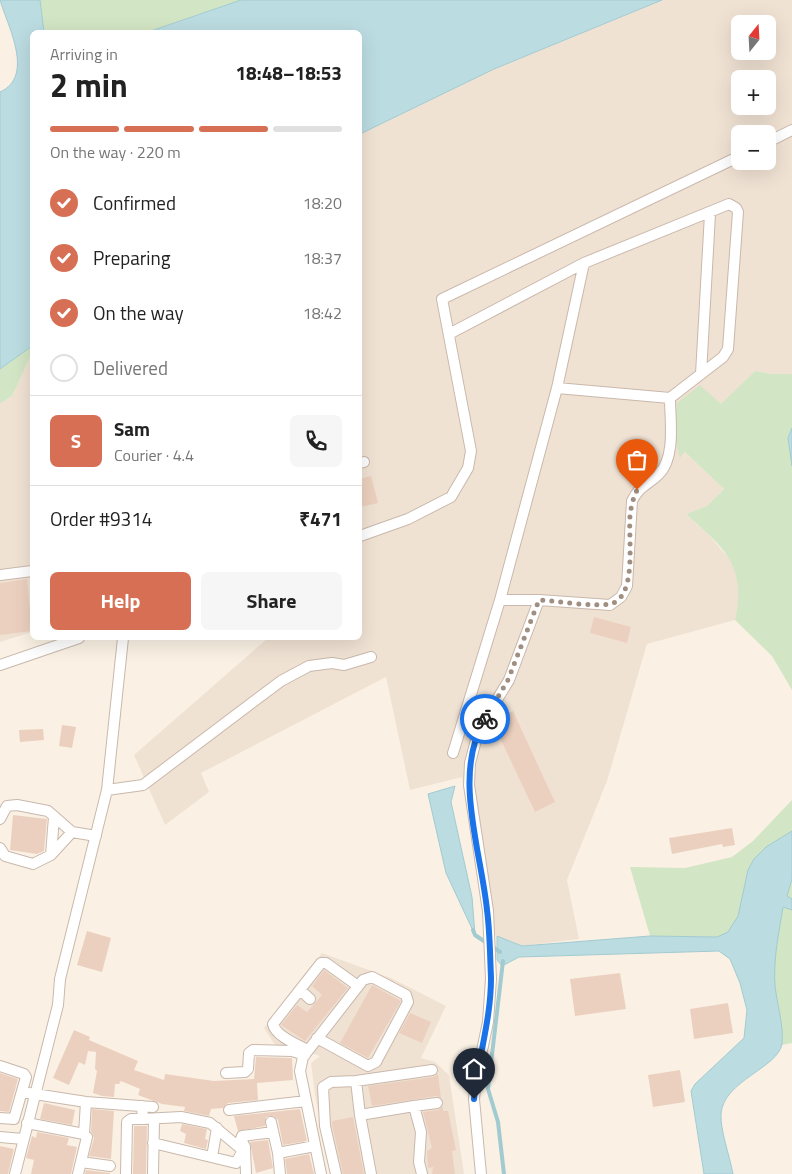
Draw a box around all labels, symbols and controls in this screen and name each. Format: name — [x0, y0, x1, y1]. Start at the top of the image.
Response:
north arrow — [731, 15, 776, 60]
map controls — [731, 15, 776, 170]
text: Arriving in — [50, 42, 118, 66]
text: 18:48–18:53 — [235, 58, 342, 87]
text: 2 min — [50, 61, 128, 109]
button: + — [731, 70, 776, 115]
button: − — [731, 125, 776, 170]
text: On the way · 220 m — [50, 140, 181, 164]
text: Confirmed — [93, 188, 176, 217]
icon: check — [50, 189, 78, 217]
text: 18:20 — [303, 191, 342, 215]
text: Preparing — [93, 243, 170, 272]
icon: check — [50, 244, 78, 272]
text: 18:37 — [303, 246, 342, 270]
text: On the way — [93, 298, 184, 327]
icon: check — [50, 299, 78, 327]
text: 18:42 — [303, 301, 342, 325]
text: Delivered — [93, 353, 168, 382]
text: Sam — [114, 414, 150, 443]
button: phone — [290, 415, 342, 467]
text: S — [71, 426, 81, 455]
pin — [616, 439, 658, 490]
text: Courier · 4.4 — [114, 443, 194, 467]
icon: bag — [623, 446, 651, 474]
text: Order #9314 — [50, 504, 152, 533]
text: ₹471 — [299, 504, 342, 533]
button: Help — [50, 572, 191, 630]
button: Share — [201, 572, 342, 630]
courier — [460, 694, 510, 744]
icon: bike — [471, 705, 499, 733]
pin — [453, 1048, 495, 1099]
icon: home — [460, 1055, 488, 1083]

